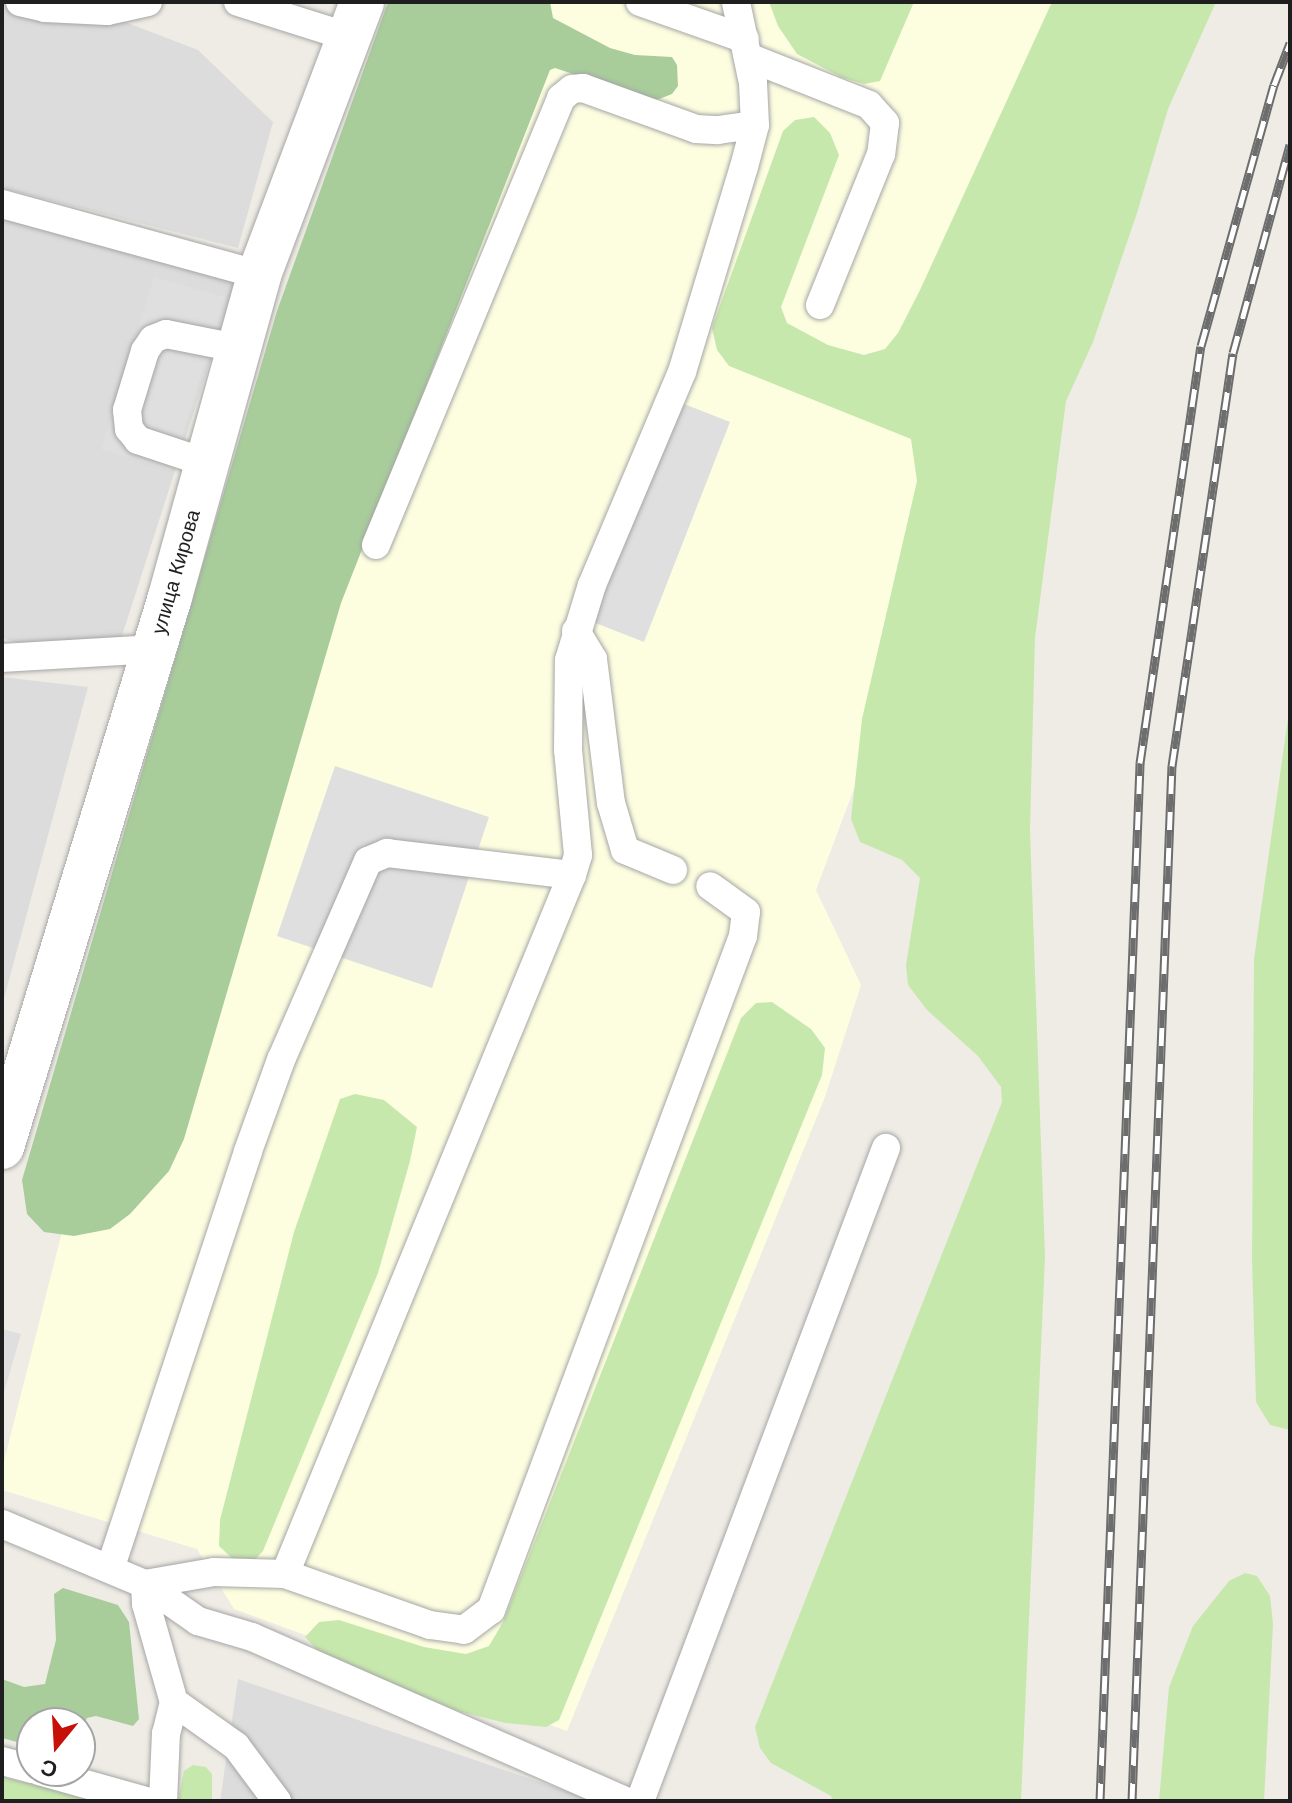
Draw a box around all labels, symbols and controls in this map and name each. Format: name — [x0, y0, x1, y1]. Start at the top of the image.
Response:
street label: улица Кирова — [147, 507, 205, 637]
north arrow — [16, 1707, 96, 1787]
text: С — [38, 1754, 60, 1783]

